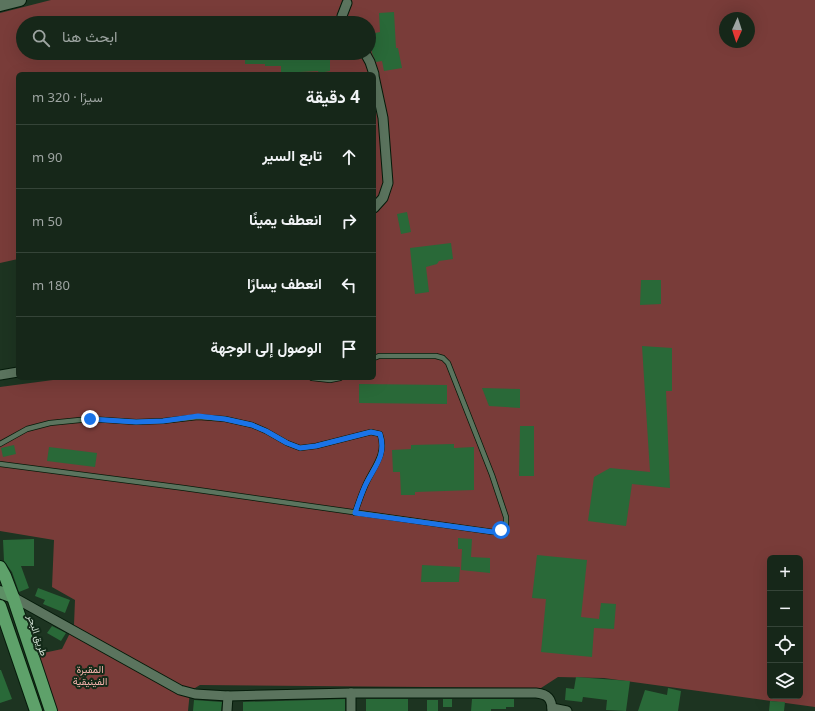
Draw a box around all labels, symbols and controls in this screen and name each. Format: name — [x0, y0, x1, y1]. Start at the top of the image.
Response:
north arrow — [719, 12, 755, 48]
search box — [16, 16, 376, 60]
text: ابحث هنا — [62, 26, 117, 46]
icon: search — [30, 27, 52, 49]
text: 4 دقيقة — [306, 85, 360, 108]
text: سيرًا · 320 m — [32, 88, 103, 106]
text: تابع السير — [262, 145, 322, 165]
icon: ahead — [338, 146, 360, 168]
text: 90 m — [32, 148, 62, 166]
text: انعطف يمينًا — [249, 209, 322, 229]
icon: right — [338, 210, 360, 232]
text: 50 m — [32, 212, 62, 230]
text: انعطف يسارًا — [247, 273, 322, 293]
icon: left — [338, 274, 360, 296]
text: 180 m — [32, 276, 70, 294]
text: الوصول إلى الوجهة — [211, 337, 322, 357]
icon: arrive — [338, 338, 360, 360]
route end — [81, 410, 99, 428]
route start — [492, 521, 510, 539]
map controls — [767, 555, 803, 699]
button: + — [767, 555, 803, 591]
button: − — [767, 591, 803, 627]
street label: طريق البحر — [24, 611, 52, 658]
button: locate — [767, 627, 803, 663]
park label: المقبرة الفينيقية — [73, 662, 107, 688]
button: layers — [767, 663, 803, 699]

